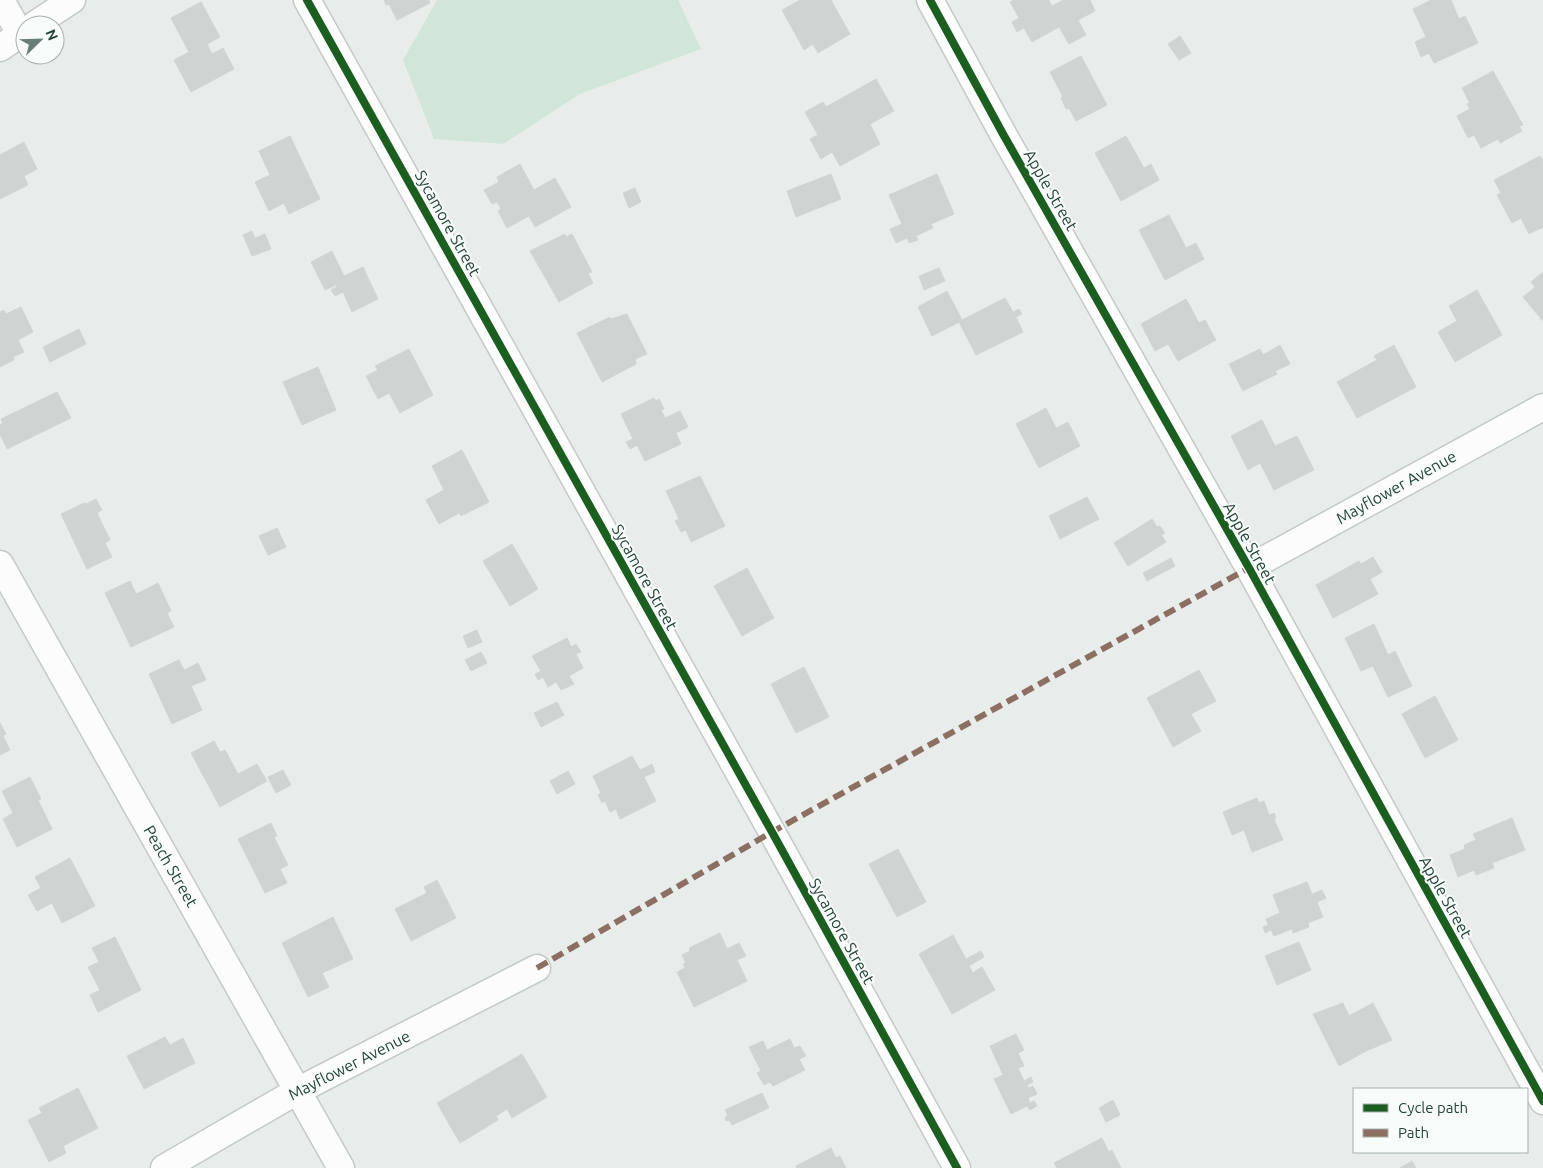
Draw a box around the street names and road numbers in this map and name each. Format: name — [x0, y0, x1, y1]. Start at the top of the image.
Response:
street label: Apple Street — [1021, 146, 1082, 234]
street label: Sycamore Street — [412, 167, 485, 280]
street label: Mayflower Avenue — [1333, 447, 1459, 527]
street label: Apple Street — [1220, 499, 1280, 588]
street label: Sycamore Street — [609, 521, 682, 634]
street label: Peach Street — [140, 822, 202, 911]
street label: Apple Street — [1416, 853, 1476, 942]
street label: Sycamore Street — [806, 875, 879, 988]
street label: Mayflower Avenue — [285, 1026, 413, 1104]

